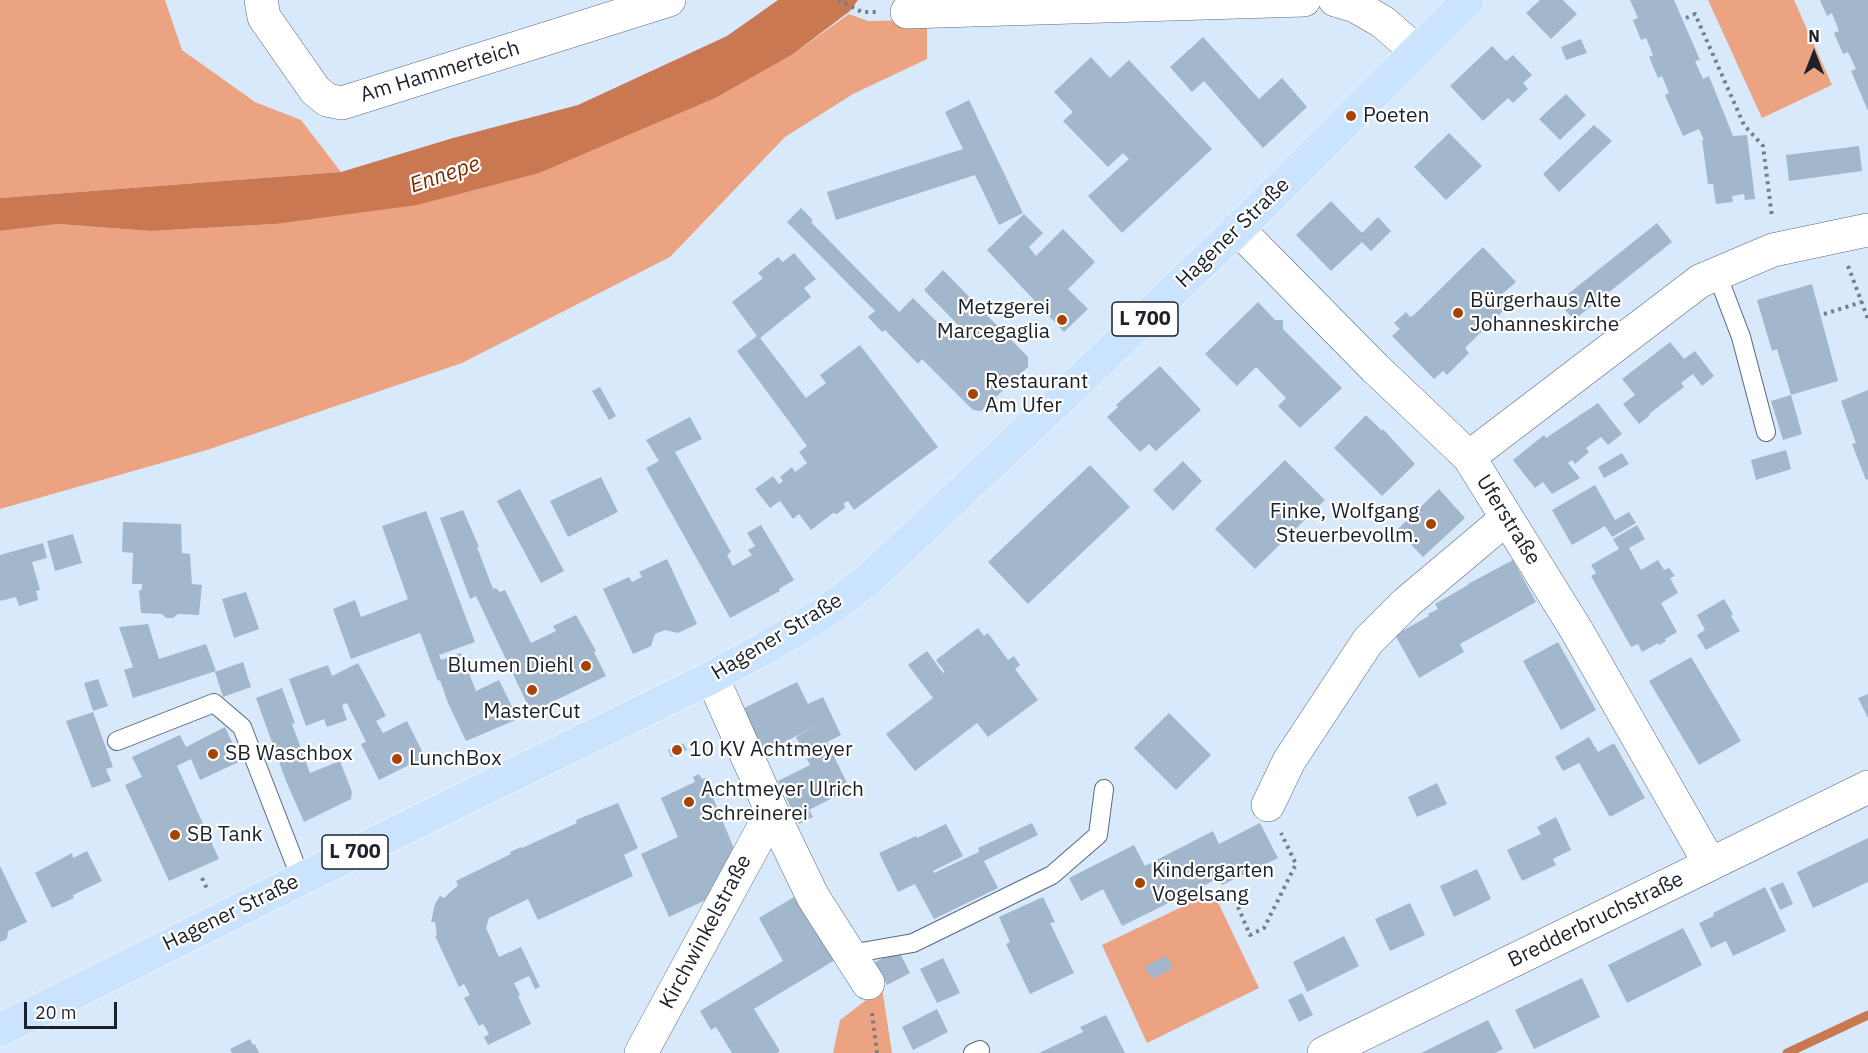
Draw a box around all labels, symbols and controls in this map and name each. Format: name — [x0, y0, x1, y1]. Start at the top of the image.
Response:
north arrow — [1784, 24, 1844, 84]
text: N — [1808, 26, 1820, 46]
street label: Am Hammerteich — [357, 36, 523, 108]
place label: Poeten — [1363, 103, 1429, 129]
marker: Poeten — [1344, 109, 1358, 123]
water label: Ennepe — [406, 151, 484, 199]
street label: Hagener Straße — [1171, 173, 1295, 293]
place label: Bürgerhaus Alte Johanneskirche — [1470, 288, 1621, 338]
place label: Metzgerei Marcegaglia — [937, 295, 1050, 345]
road number: L 700 — [1112, 302, 1178, 336]
marker: Bürgerhaus Alte Johanneskirche — [1451, 306, 1465, 320]
marker: Metzgerei Marcegaglia — [1055, 313, 1069, 327]
place label: Restaurant Am Ufer — [985, 369, 1088, 419]
marker: Restaurant Am Ufer — [966, 387, 980, 401]
street label: Uferstraße — [1470, 470, 1546, 570]
place label: Finke, Wolfgang Steuerbevollm. — [1270, 499, 1419, 549]
marker: Finke, Wolfgang Steuerbevollm. — [1424, 517, 1438, 531]
street label: Hagener Straße — [707, 588, 847, 686]
place label: Blumen Diehl — [447, 653, 574, 679]
marker: Blumen Diehl — [579, 659, 593, 673]
marker: MasterCut — [525, 683, 539, 697]
place label: MasterCut — [483, 699, 581, 725]
place label: 10 KV Achtmeyer — [689, 737, 853, 763]
place label: SB Waschbox — [225, 741, 353, 767]
marker: 10 KV Achtmeyer — [670, 743, 684, 757]
place label: LunchBox — [409, 746, 502, 772]
marker: SB Waschbox — [206, 747, 220, 761]
marker: LunchBox — [390, 752, 404, 766]
place label: Achtmeyer Ulrich Schreinerei — [701, 777, 864, 827]
marker: Achtmeyer Ulrich Schreinerei — [682, 795, 696, 809]
place label: SB Tank — [187, 822, 263, 848]
marker: SB Tank — [168, 828, 182, 842]
road number: L 700 — [322, 835, 388, 869]
street label: Kirchwinkelstraße — [655, 851, 757, 1013]
place label: Kindergarten Vogelsang — [1152, 858, 1274, 908]
street label: Bredderbruchstraße — [1504, 867, 1688, 973]
street label: Hagener Straße — [159, 869, 303, 957]
marker: Kindergarten Vogelsang — [1133, 876, 1147, 890]
scale bar — [27, 990, 120, 1028]
text: 20 m — [35, 1001, 77, 1024]

